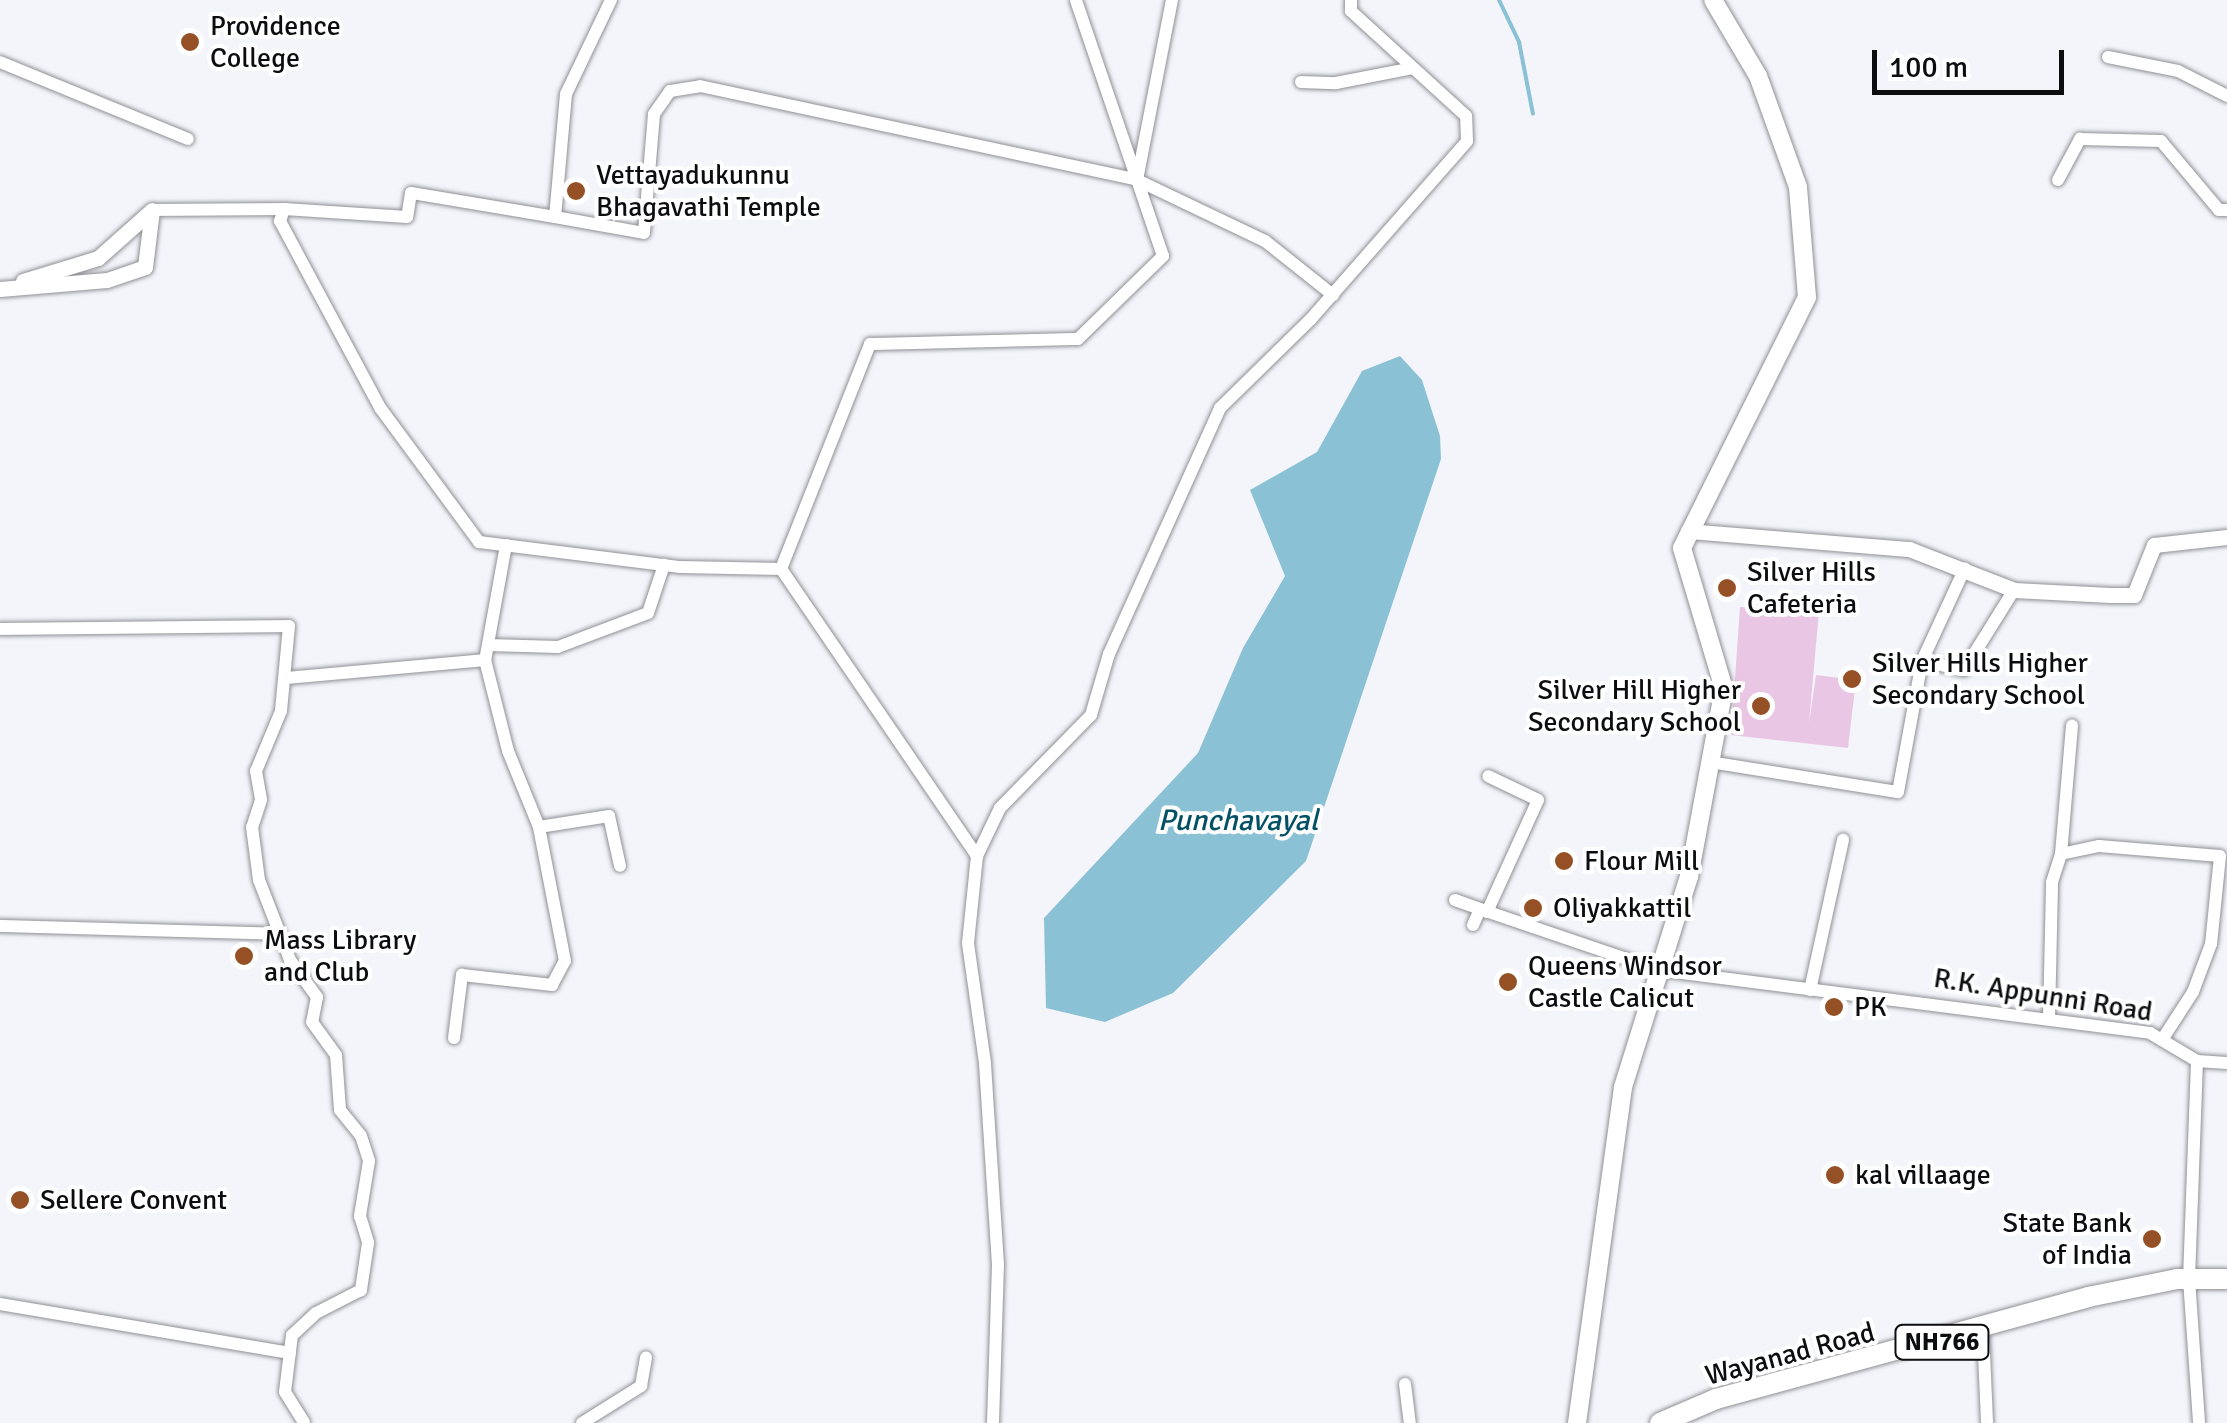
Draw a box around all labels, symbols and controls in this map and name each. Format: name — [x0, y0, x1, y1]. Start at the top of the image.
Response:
place label: Providence College — [210, 9, 341, 75]
scale bar — [1877, 30, 2070, 92]
marker: Providence College — [179, 31, 201, 53]
text: 100 m — [1889, 49, 1968, 86]
place label: Vettayadukunnu Bhagavathi Temple — [596, 158, 821, 224]
marker: Vettayadukunnu Bhagavathi Temple — [565, 180, 587, 202]
place label: Silver Hills Cafeteria — [1747, 555, 1876, 621]
marker: Silver Hills Cafeteria — [1716, 577, 1738, 599]
place label: Silver Hills Higher Secondary School — [1872, 646, 2088, 712]
marker: Silver Hills Higher Secondary School — [1841, 668, 1863, 690]
place label: Silver Hill Higher Secondary School — [1528, 673, 1741, 739]
marker: Silver Hill Higher Secondary School — [1750, 695, 1772, 717]
water label: Punchavayal — [1158, 803, 1318, 839]
place label: Flour Mill — [1584, 844, 1699, 878]
marker: Flour Mill — [1553, 850, 1575, 872]
place label: Oliyakkattil — [1553, 891, 1691, 925]
marker: Oliyakkattil — [1522, 897, 1544, 919]
place label: Mass Library and Club — [264, 923, 416, 989]
marker: Mass Library and Club — [233, 945, 255, 967]
place label: Queens Windsor Castle Calicut — [1528, 949, 1722, 1015]
street label: R.K. Appunni Road — [1931, 961, 2155, 1029]
marker: Queens Windsor Castle Calicut — [1497, 971, 1519, 993]
place label: PK — [1854, 990, 1887, 1024]
marker: PK — [1823, 996, 1845, 1018]
place label: kal villaage — [1855, 1158, 1991, 1192]
marker: kal villaage — [1824, 1164, 1846, 1186]
place label: Sellere Convent — [40, 1183, 227, 1217]
marker: Sellere Convent — [9, 1189, 31, 1211]
place label: State Bank of India — [2003, 1206, 2132, 1272]
marker: State Bank of India — [2141, 1228, 2163, 1250]
street label: Wayanad Road — [1702, 1315, 1878, 1393]
road number: NH766 — [1892, 1322, 1992, 1362]

